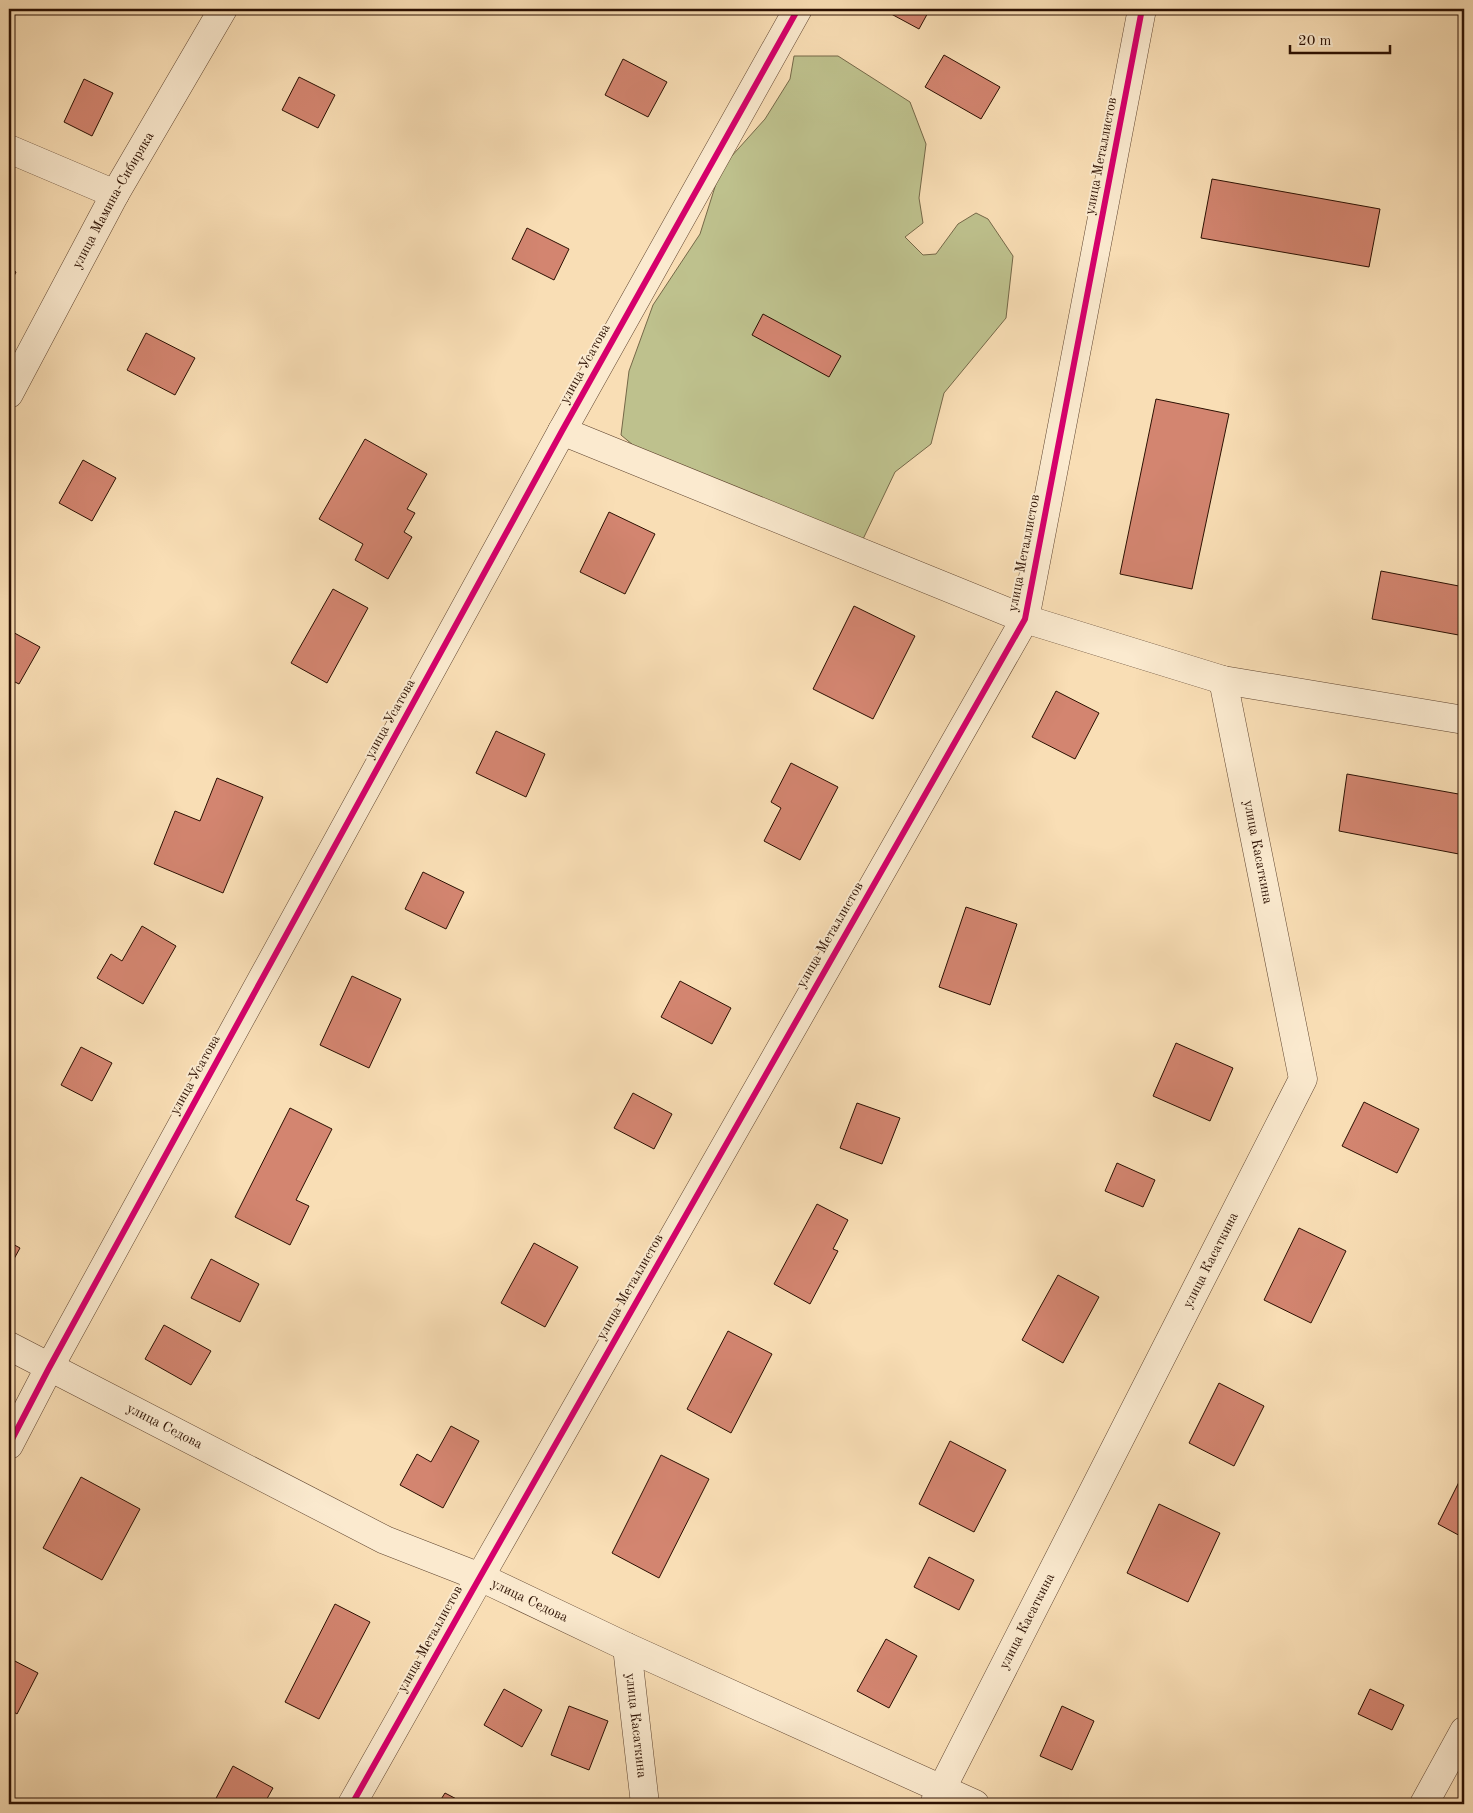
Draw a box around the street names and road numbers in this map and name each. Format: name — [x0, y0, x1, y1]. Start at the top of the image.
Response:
street label: улица Металлистов — [1083, 96, 1119, 216]
street label: улица Мамина-Сибиряка — [70, 129, 157, 271]
street label: улица Усатова — [557, 322, 613, 406]
street label: улица Металлистов — [1006, 493, 1042, 613]
street label: улица Усатова — [362, 677, 418, 761]
street label: улица Касаткина — [1241, 799, 1275, 905]
street label: улица Металлистов — [794, 880, 866, 990]
street label: улица Усатова — [167, 1033, 223, 1117]
street label: улица Касаткина — [1180, 1210, 1241, 1311]
street label: улица Металлистов — [594, 1232, 666, 1342]
street label: улица Седова — [124, 1401, 205, 1452]
street label: улица Касаткина — [997, 1571, 1057, 1672]
street label: улица Седова — [489, 1576, 570, 1625]
street label: улица Металлистов — [395, 1583, 465, 1695]
street label: улица Касаткина — [623, 1672, 649, 1779]

